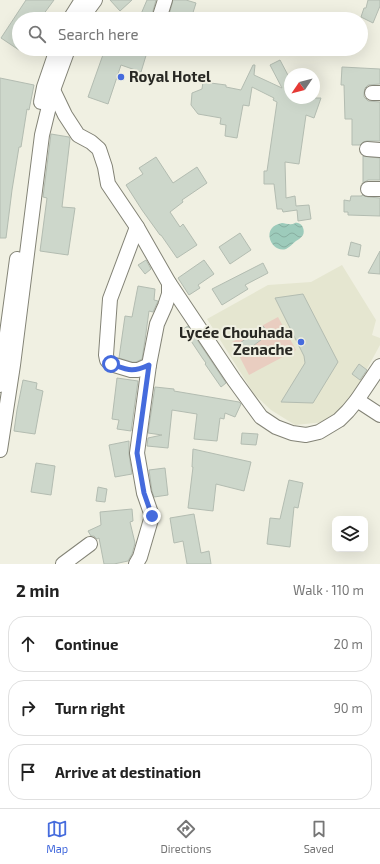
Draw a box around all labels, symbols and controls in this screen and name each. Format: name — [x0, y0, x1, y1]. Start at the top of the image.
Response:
search box — [12, 12, 368, 56]
icon: search — [26, 23, 48, 45]
text: Search here — [58, 25, 139, 43]
place label: Royal Hotel — [129, 67, 211, 86]
north arrow — [284, 68, 320, 104]
marker: Royal Hotel — [116, 72, 126, 82]
place label: Lycée Chouhada Zenache — [179, 323, 293, 358]
marker: Lycée Chouhada Zenache — [296, 337, 306, 347]
route start — [102, 355, 120, 373]
route end — [143, 507, 161, 525]
map controls — [332, 516, 368, 552]
button: layers — [332, 516, 368, 552]
text: 2 min — [16, 580, 59, 600]
text: Walk · 110 m — [293, 582, 364, 598]
icon: ahead — [17, 633, 39, 655]
text: Continue — [55, 635, 118, 653]
text: 20 m — [334, 636, 363, 652]
icon: right — [17, 697, 39, 719]
text: Turn right — [55, 699, 125, 717]
text: 90 m — [333, 700, 363, 716]
icon: arrive — [17, 761, 39, 783]
text: Arrive at destination — [55, 763, 201, 781]
tab: Map — [46, 818, 68, 855]
tab: Directions — [161, 818, 211, 855]
tab: Saved — [304, 818, 334, 855]

